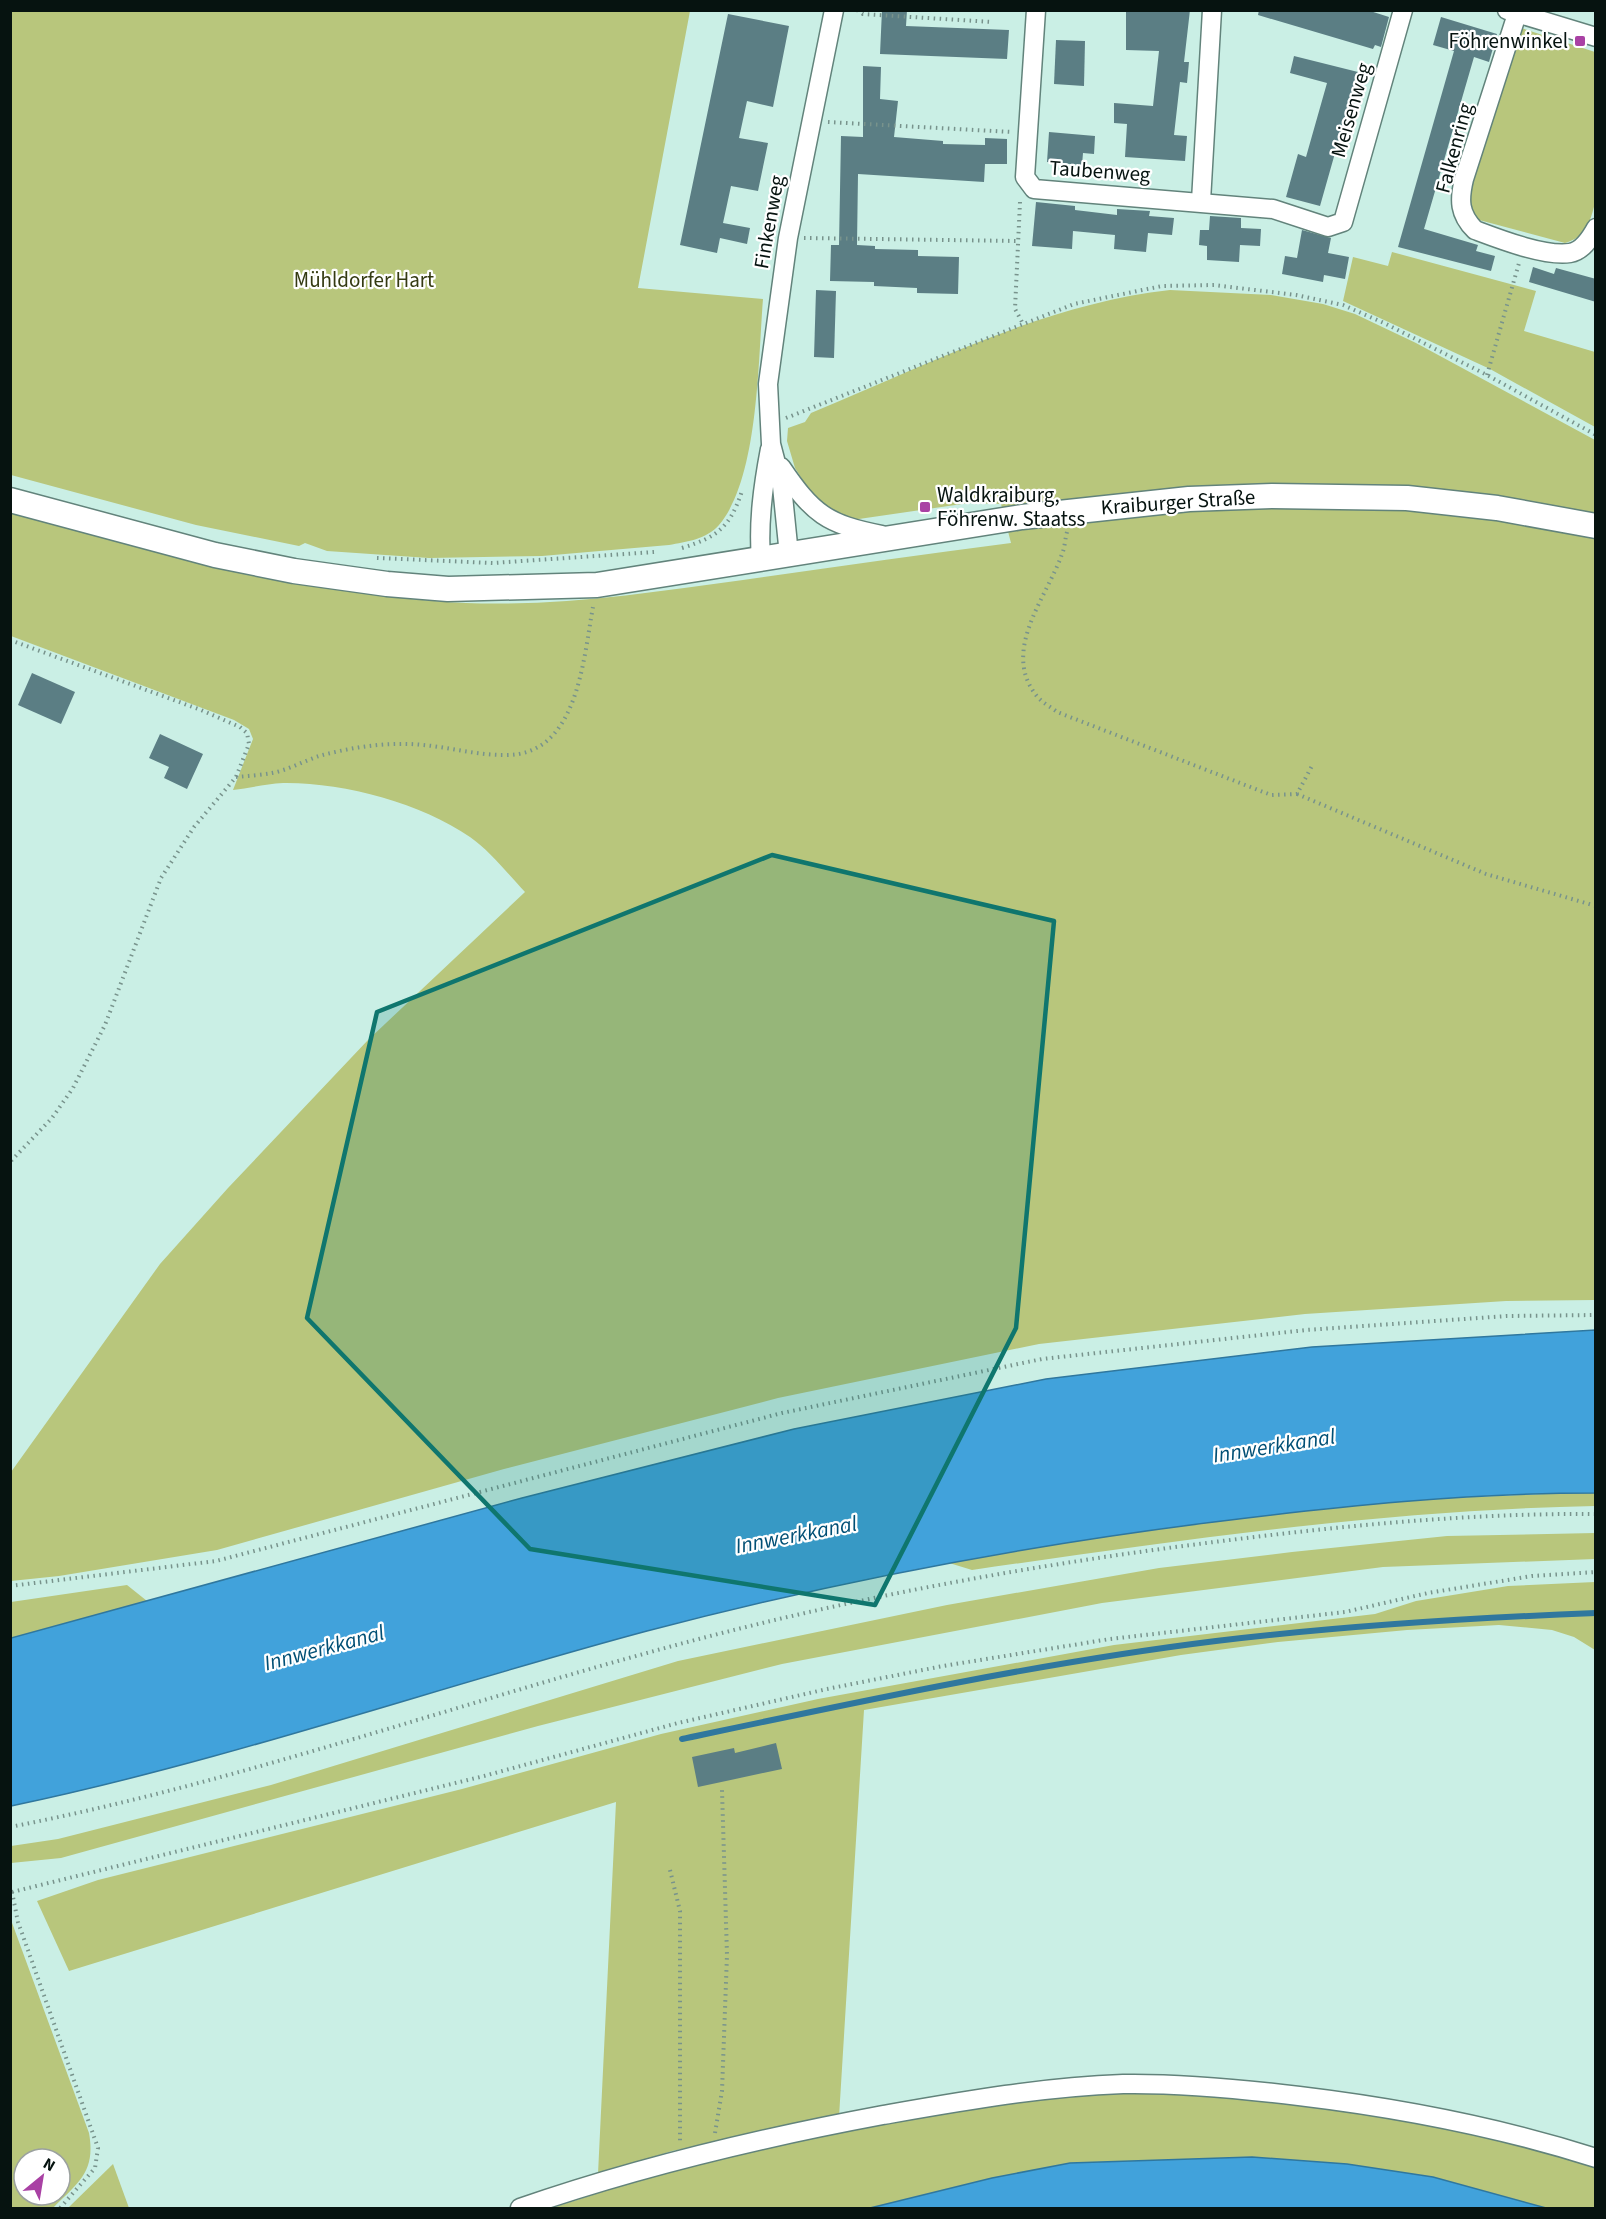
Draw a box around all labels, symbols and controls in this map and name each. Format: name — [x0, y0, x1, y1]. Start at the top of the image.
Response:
place label: Föhrenwinkel — [1449, 26, 1568, 56]
marker: Föhrenwinkel — [1573, 34, 1587, 48]
street label: Meisenweg — [1323, 59, 1379, 161]
street label: Falkenring — [1428, 99, 1481, 196]
street label: Taubenweg — [1049, 153, 1152, 190]
street label: Finkenweg — [746, 172, 792, 271]
park label: Mühldorfer Hart — [294, 265, 434, 295]
place label: Waldkraiburg, Föhrenw. Staatss — [937, 480, 1085, 534]
street label: Kraiburger Straße — [1100, 482, 1256, 522]
marker: Waldkraiburg, Föhrenw. Staatss — [918, 500, 932, 514]
water label: Innwerkkanal — [1211, 1420, 1338, 1471]
water label: Innwerkkanal — [733, 1507, 860, 1562]
water label: Innwerkkanal — [261, 1616, 388, 1679]
north arrow — [12, 2147, 72, 2207]
text: N — [39, 2153, 59, 2177]

